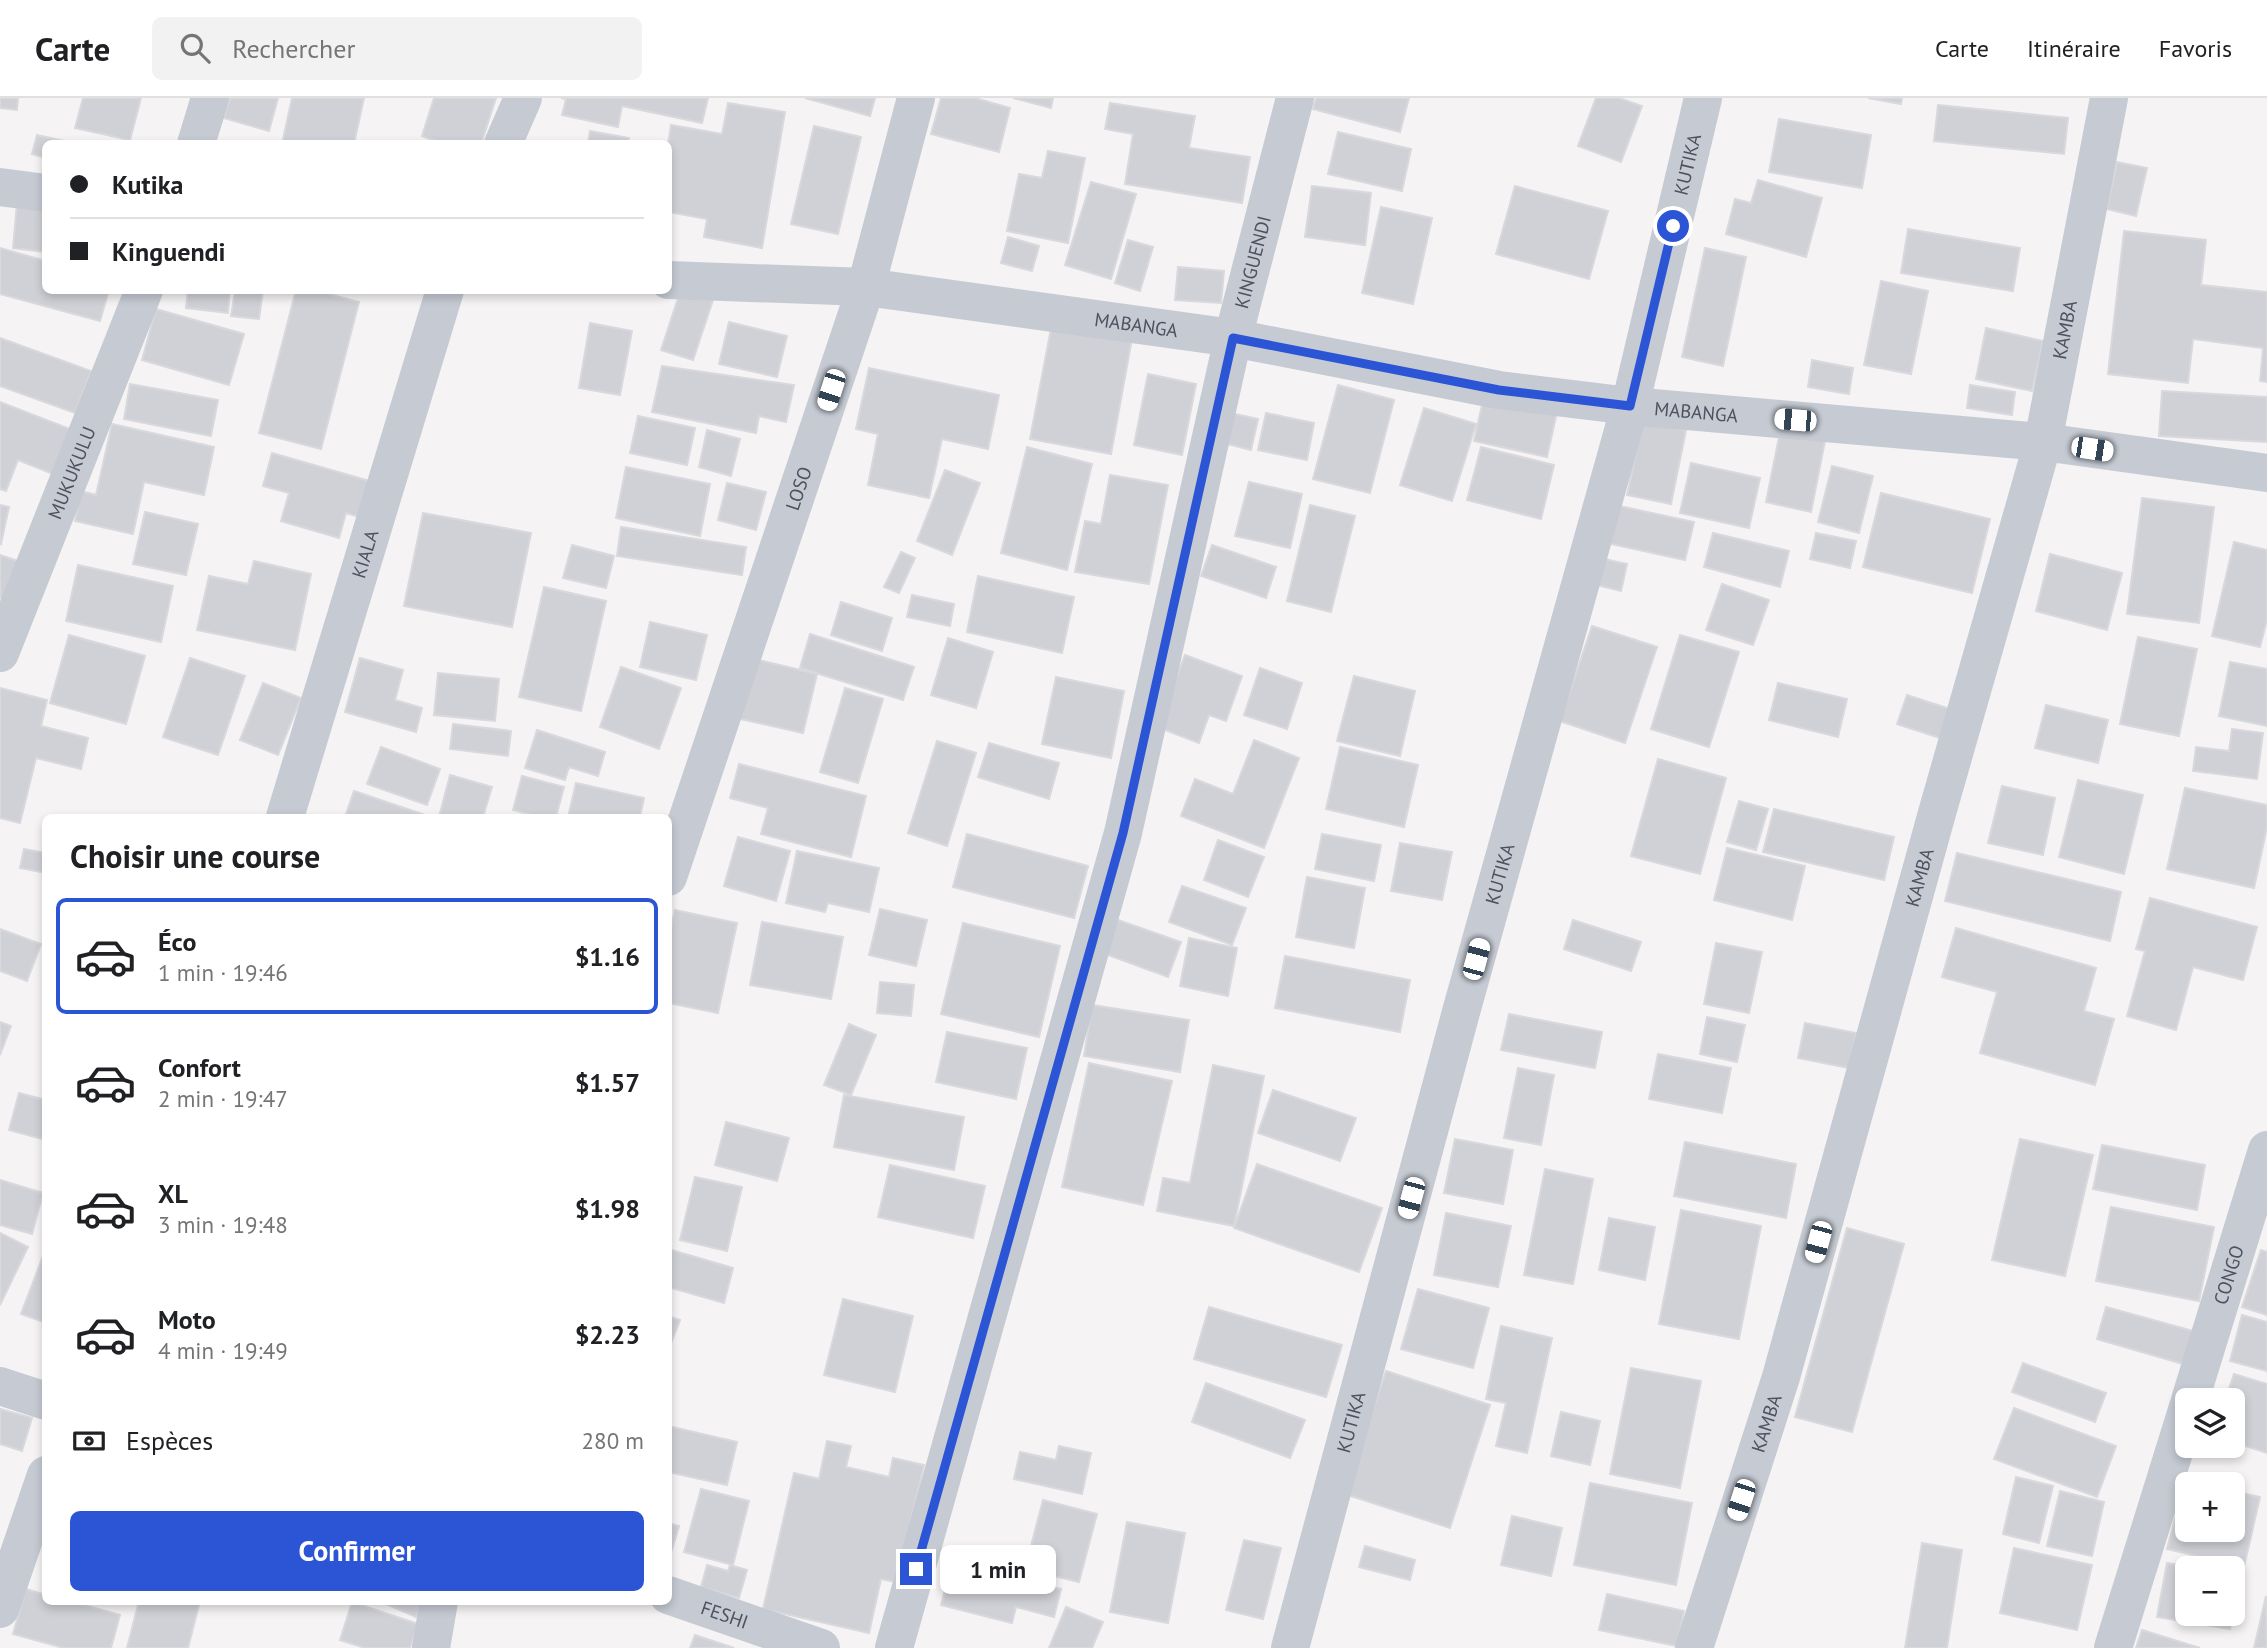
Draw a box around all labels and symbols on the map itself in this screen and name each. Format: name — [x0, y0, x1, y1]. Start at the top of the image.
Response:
street label: KUTIKA — [1668, 131, 1706, 197]
route start — [1657, 210, 1689, 242]
street label: KINGUENDI — [1229, 213, 1276, 311]
street label: KAMBA — [2047, 298, 2082, 361]
street label: MABANGA — [1093, 307, 1180, 342]
car — [815, 367, 848, 413]
street label: MABANGA — [1653, 396, 1739, 427]
car — [1774, 408, 1817, 432]
street label: MUKUKULU — [42, 423, 101, 522]
car — [2070, 435, 2115, 463]
street label: LOSO — [780, 463, 817, 513]
street label: KIALA — [346, 527, 384, 581]
street label: KUTIKA — [1480, 841, 1519, 907]
street label: KAMBA — [1900, 846, 1939, 909]
car — [1461, 936, 1492, 982]
car — [1396, 1175, 1427, 1221]
car — [1803, 1219, 1834, 1265]
street label: CONGO — [2208, 1242, 2249, 1307]
street label: KUTIKA — [1331, 1389, 1370, 1455]
street label: KAMBA — [1746, 1391, 1787, 1455]
car — [1725, 1477, 1758, 1523]
callout: 1 min — [940, 1544, 1056, 1594]
route end — [900, 1553, 932, 1585]
street label: FESHI — [698, 1595, 751, 1634]

